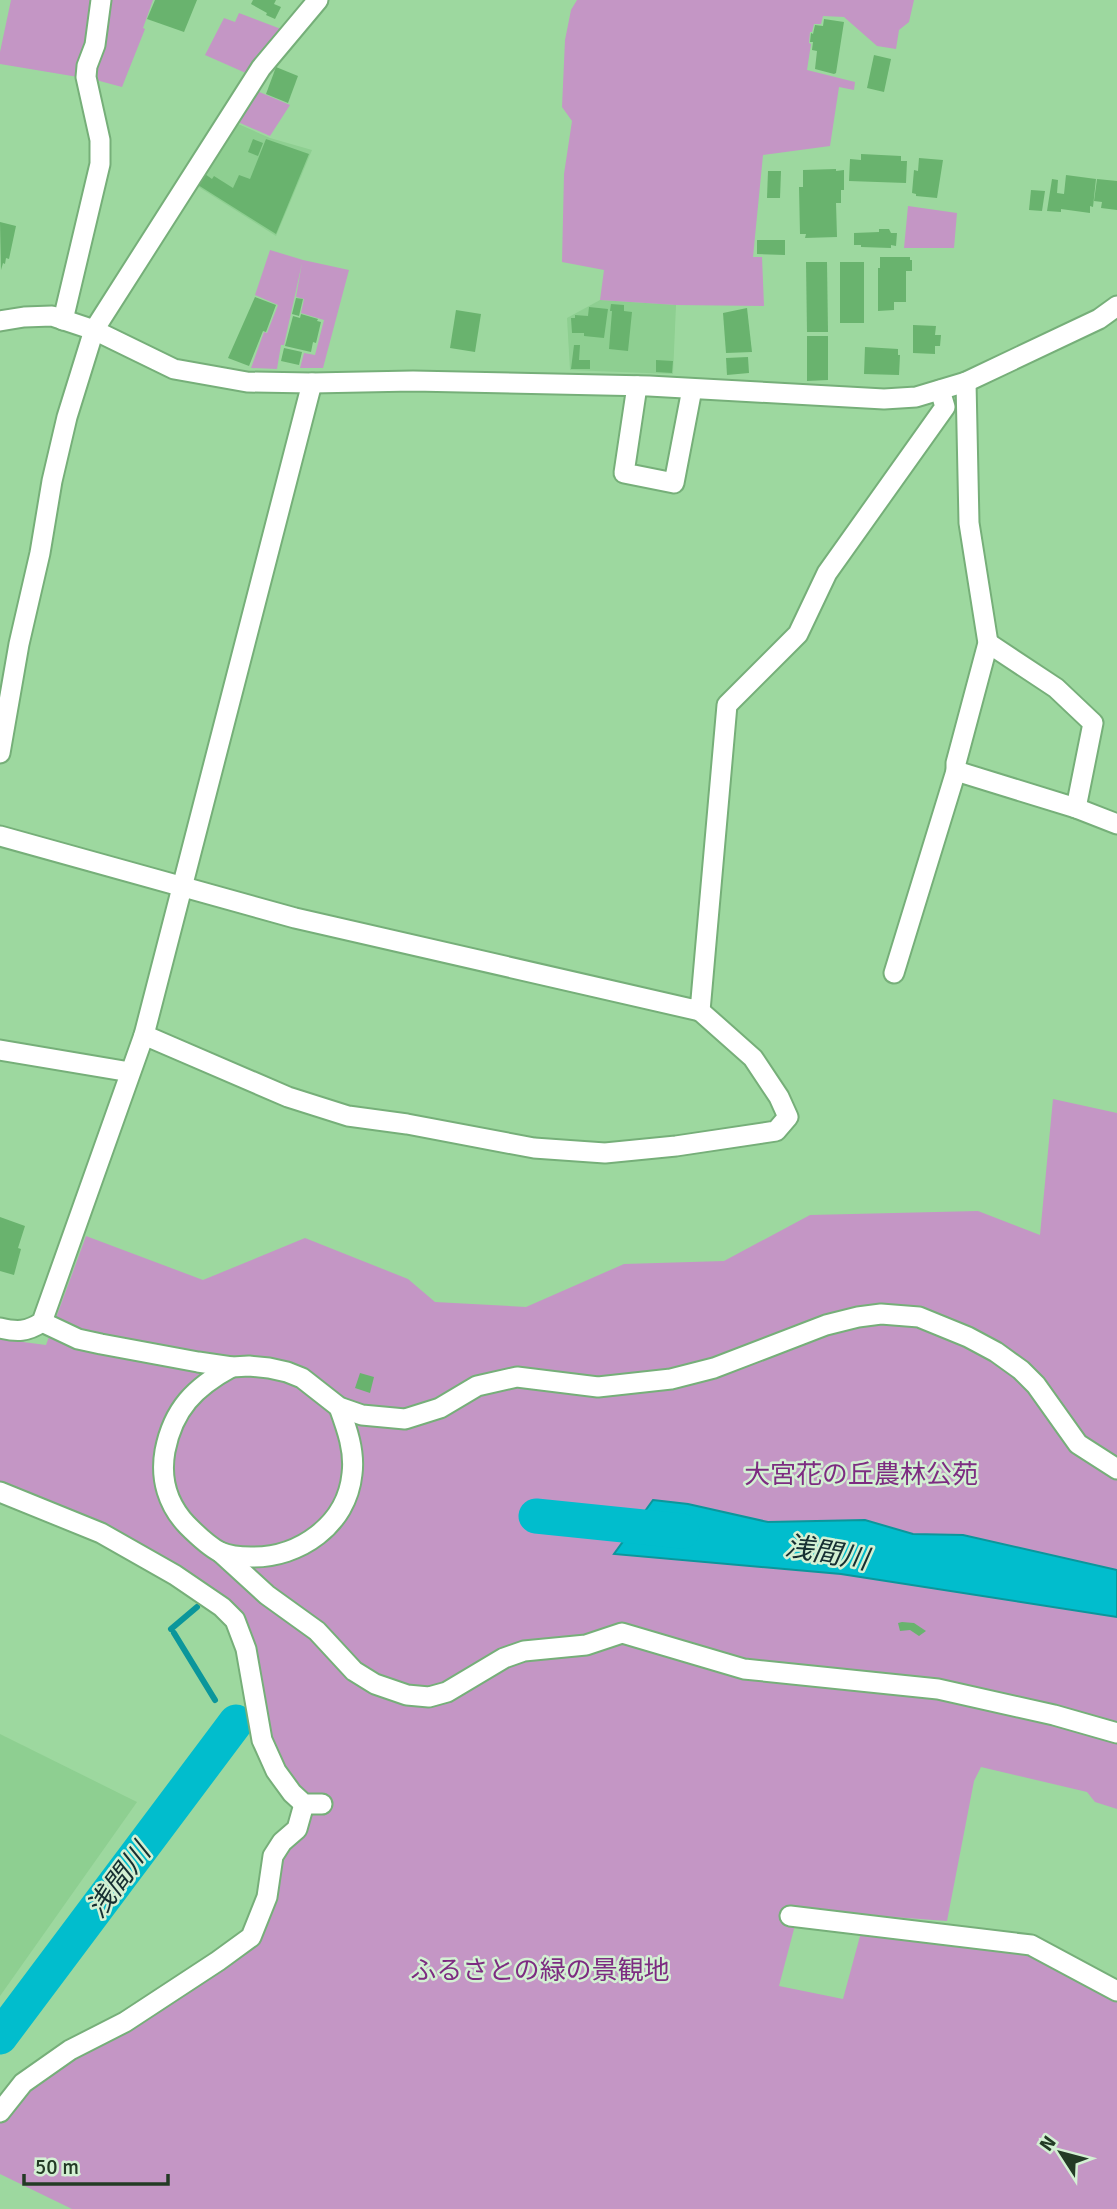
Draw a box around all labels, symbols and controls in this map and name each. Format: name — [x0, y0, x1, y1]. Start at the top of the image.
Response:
park label: 大宮花の丘農林公苑 — [744, 1459, 978, 1491]
water label: 浅間川 — [783, 1529, 874, 1578]
water label: 浅間川 — [80, 1834, 159, 1924]
park label: ふるさとの緑の景観地 — [410, 1955, 670, 1987]
north arrow — [1026, 2118, 1096, 2188]
text: N — [1034, 2131, 1062, 2156]
scale bar — [24, 2142, 168, 2186]
text: 50 m — [35, 2154, 79, 2180]

